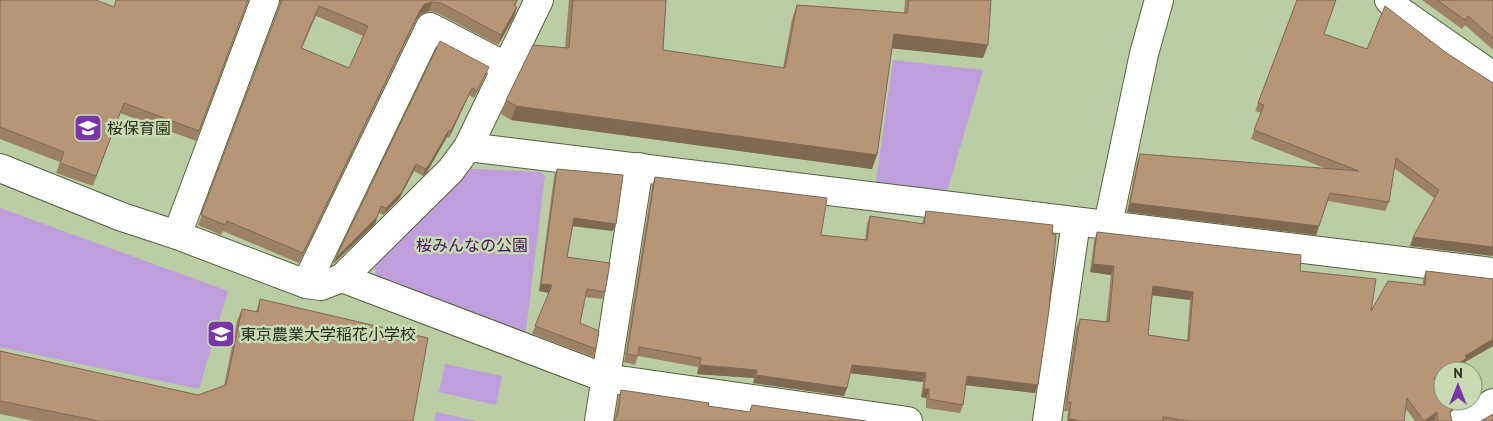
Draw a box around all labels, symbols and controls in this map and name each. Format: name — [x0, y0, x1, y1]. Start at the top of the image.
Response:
school or university icon: 桜保育園 — [73, 113, 103, 143]
place label: 桜保育園 — [107, 118, 171, 138]
park label: 桜みんなの公園 — [416, 235, 528, 255]
school or university icon: 東京農業大学稲花小学校 — [206, 319, 236, 349]
place label: 東京農業大学稲花小学校 — [240, 324, 416, 344]
north arrow — [1433, 361, 1483, 411]
text: N — [1453, 364, 1463, 382]

